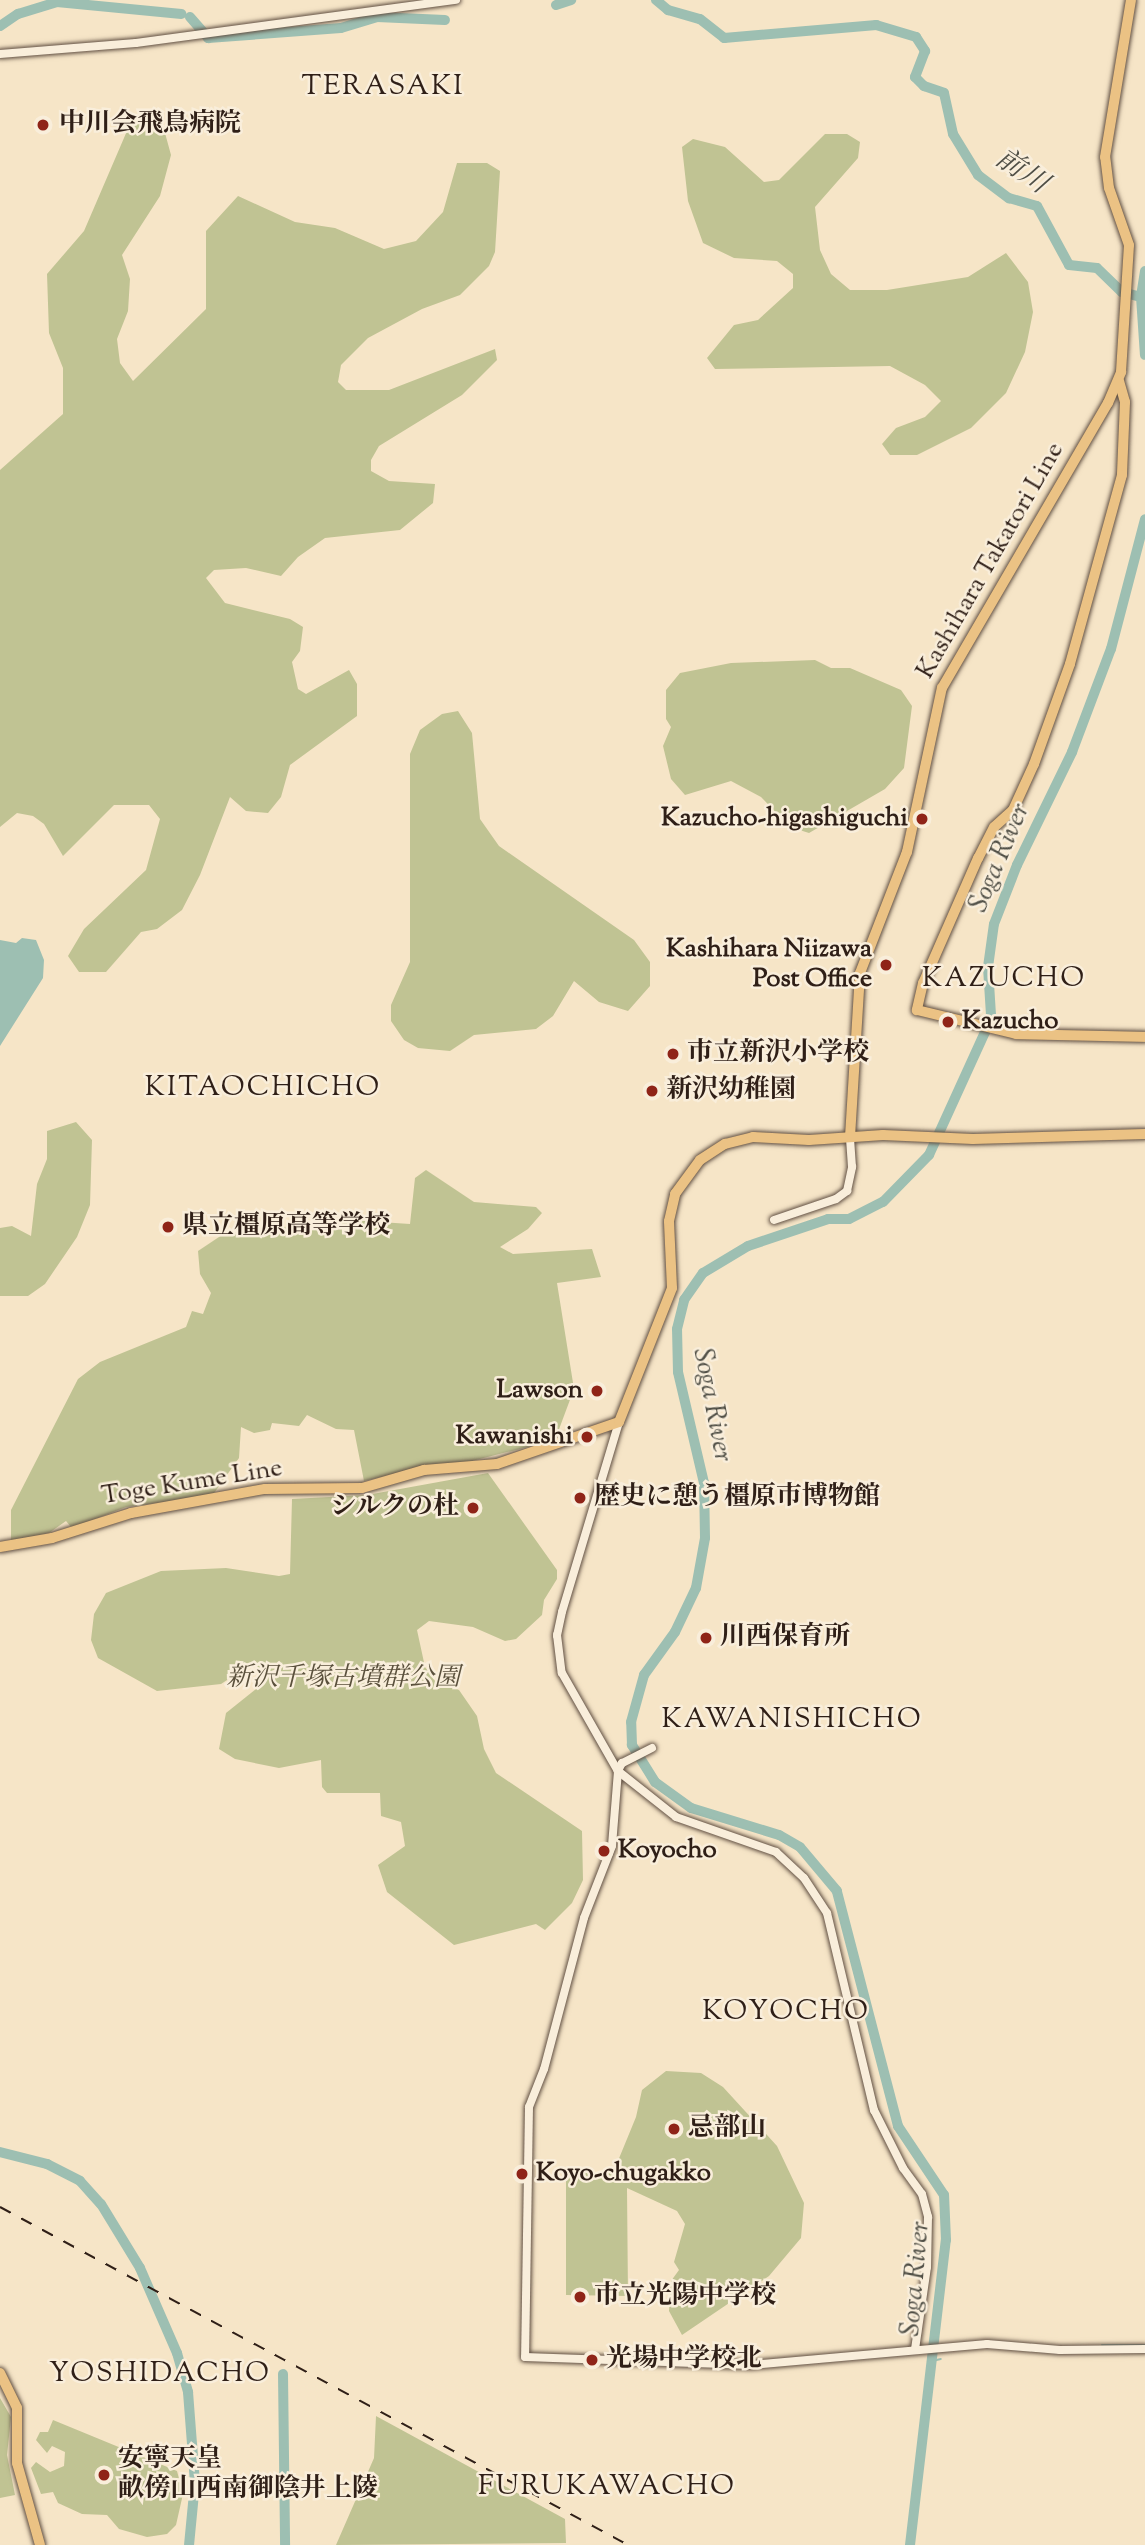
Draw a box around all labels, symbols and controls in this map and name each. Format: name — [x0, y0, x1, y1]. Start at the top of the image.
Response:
district label: TERASAKI — [302, 70, 464, 104]
place label: 中川会飛鳥病院 — [59, 109, 241, 141]
marker: 中川会飛鳥病院 — [33, 115, 53, 135]
water label: 前川 — [988, 142, 1054, 202]
street label: Kashihara Takatori Line — [911, 437, 1071, 685]
water label: Soga River — [962, 799, 1038, 917]
place label: Kazucho-higashiguchi — [661, 803, 908, 835]
marker: Kazucho-higashiguchi — [914, 811, 930, 827]
place label: Kashihara Niizawa Post Office — [666, 934, 872, 996]
marker: Kashihara Niizawa Post Office — [878, 957, 894, 973]
district label: KAZUCHO — [923, 962, 1085, 996]
place label: Kazucho — [962, 1006, 1058, 1038]
marker: Kazucho — [940, 1014, 956, 1030]
place label: 市立新沢小学校 — [687, 1038, 869, 1070]
marker: 市立新沢小学校 — [665, 1046, 681, 1062]
district label: KITAOCHICHO — [146, 1071, 380, 1105]
place label: 新沢幼稚園 — [666, 1075, 796, 1107]
marker: 新沢幼稚園 — [644, 1083, 660, 1099]
place label: 県立橿原高等学校 — [182, 1211, 390, 1243]
marker: 県立橿原高等学校 — [160, 1219, 176, 1235]
water label: Soga River — [685, 1345, 739, 1465]
place label: Lawson — [496, 1375, 583, 1407]
marker: Lawson — [589, 1383, 605, 1399]
place label: Kawanishi — [456, 1421, 573, 1453]
marker: Kawanishi — [579, 1429, 595, 1445]
street label: Toge Kume Line — [99, 1453, 285, 1513]
place label: 歴史に憩う橿原市博物館 — [594, 1482, 880, 1514]
marker: 歴史に憩う橿原市博物館 — [572, 1490, 588, 1506]
place label: シルクの杜 — [329, 1492, 459, 1524]
marker: シルクの杜 — [465, 1500, 481, 1516]
place label: 川西保育所 — [720, 1622, 850, 1654]
marker: 川西保育所 — [698, 1630, 714, 1646]
park label: 新沢千塚古墳群公園 — [226, 1663, 460, 1695]
district label: KAWANISHICHO — [663, 1703, 921, 1737]
place label: Koyocho — [618, 1835, 717, 1867]
marker: Koyocho — [596, 1843, 612, 1859]
district label: KOYOCHO — [703, 1995, 869, 2029]
place label: 忌部山 — [688, 2113, 766, 2145]
marker: 忌部山 — [666, 2121, 682, 2137]
place label: Koyo-chugakko — [536, 2158, 711, 2190]
marker: Koyo-chugakko — [514, 2166, 530, 2182]
water label: Soga River — [894, 2220, 938, 2338]
place label: 市立光陽中学校 — [594, 2281, 776, 2313]
marker: 市立光陽中学校 — [572, 2289, 588, 2305]
place label: 光場中学校北 — [606, 2344, 762, 2376]
marker: 光場中学校北 — [584, 2352, 600, 2368]
district label: YOSHIDACHO — [50, 2357, 270, 2391]
place label: 安寧天皇 畝傍山西南御陰井上陵 — [118, 2444, 378, 2506]
marker: 安寧天皇 畝傍山西南御陰井上陵 — [96, 2467, 112, 2483]
district label: FURUKAWACHO — [479, 2470, 735, 2504]

